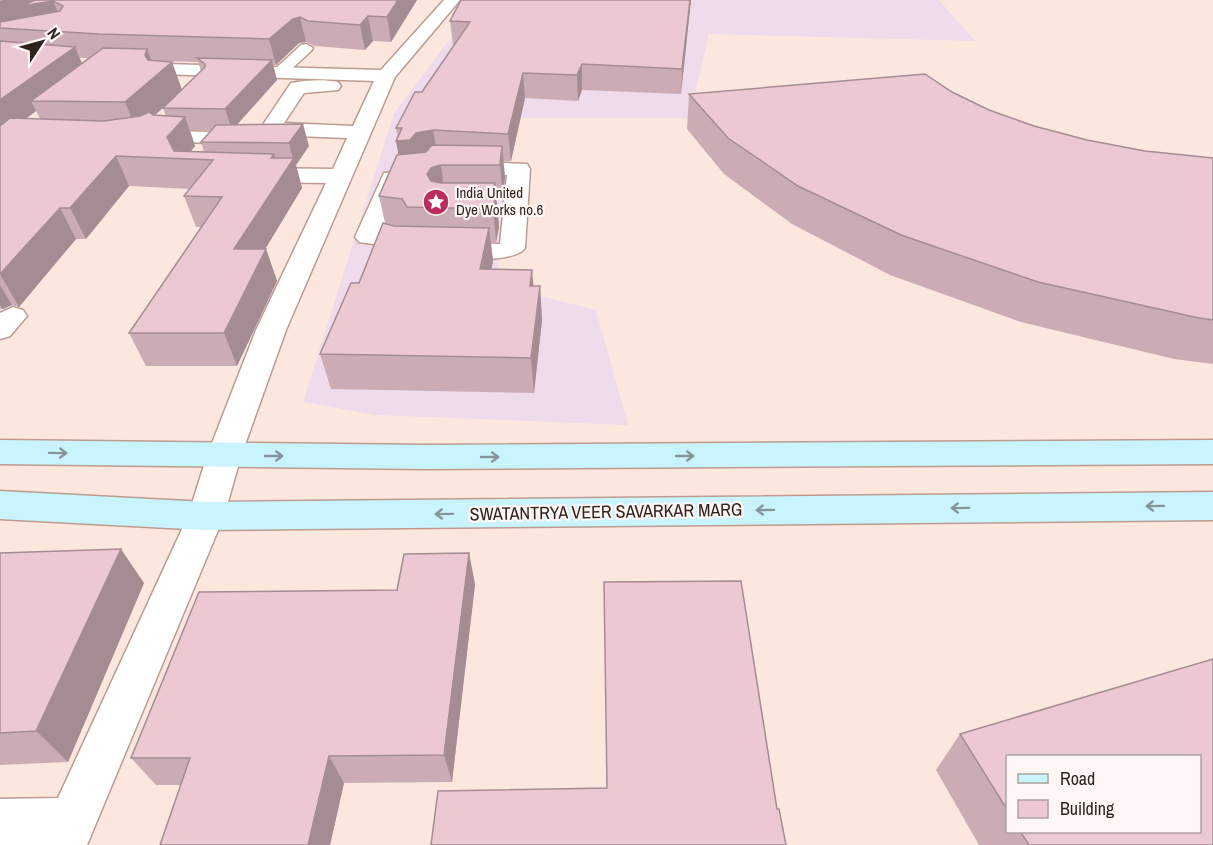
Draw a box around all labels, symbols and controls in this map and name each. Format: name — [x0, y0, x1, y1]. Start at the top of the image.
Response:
north arrow — [12, 12, 72, 72]
text: N — [42, 23, 66, 43]
place label: India United Dye Works no.6 — [456, 182, 543, 220]
place icon: India United Dye Works no.6 — [421, 187, 451, 217]
one-way arrow — [48, 447, 68, 459]
one-way arrow — [264, 450, 284, 462]
one-way arrow — [675, 450, 695, 461]
one-way arrow — [480, 451, 500, 463]
street label: SWATANTRYA VEER SAVARKAR MARG — [469, 497, 743, 526]
one-way arrow — [1145, 500, 1165, 512]
one-way arrow — [950, 502, 970, 514]
one-way arrow — [755, 504, 775, 516]
one-way arrow — [434, 508, 454, 520]
legend — [1006, 755, 1201, 833]
text: Road — [1060, 766, 1095, 791]
text: Building — [1060, 796, 1115, 821]

